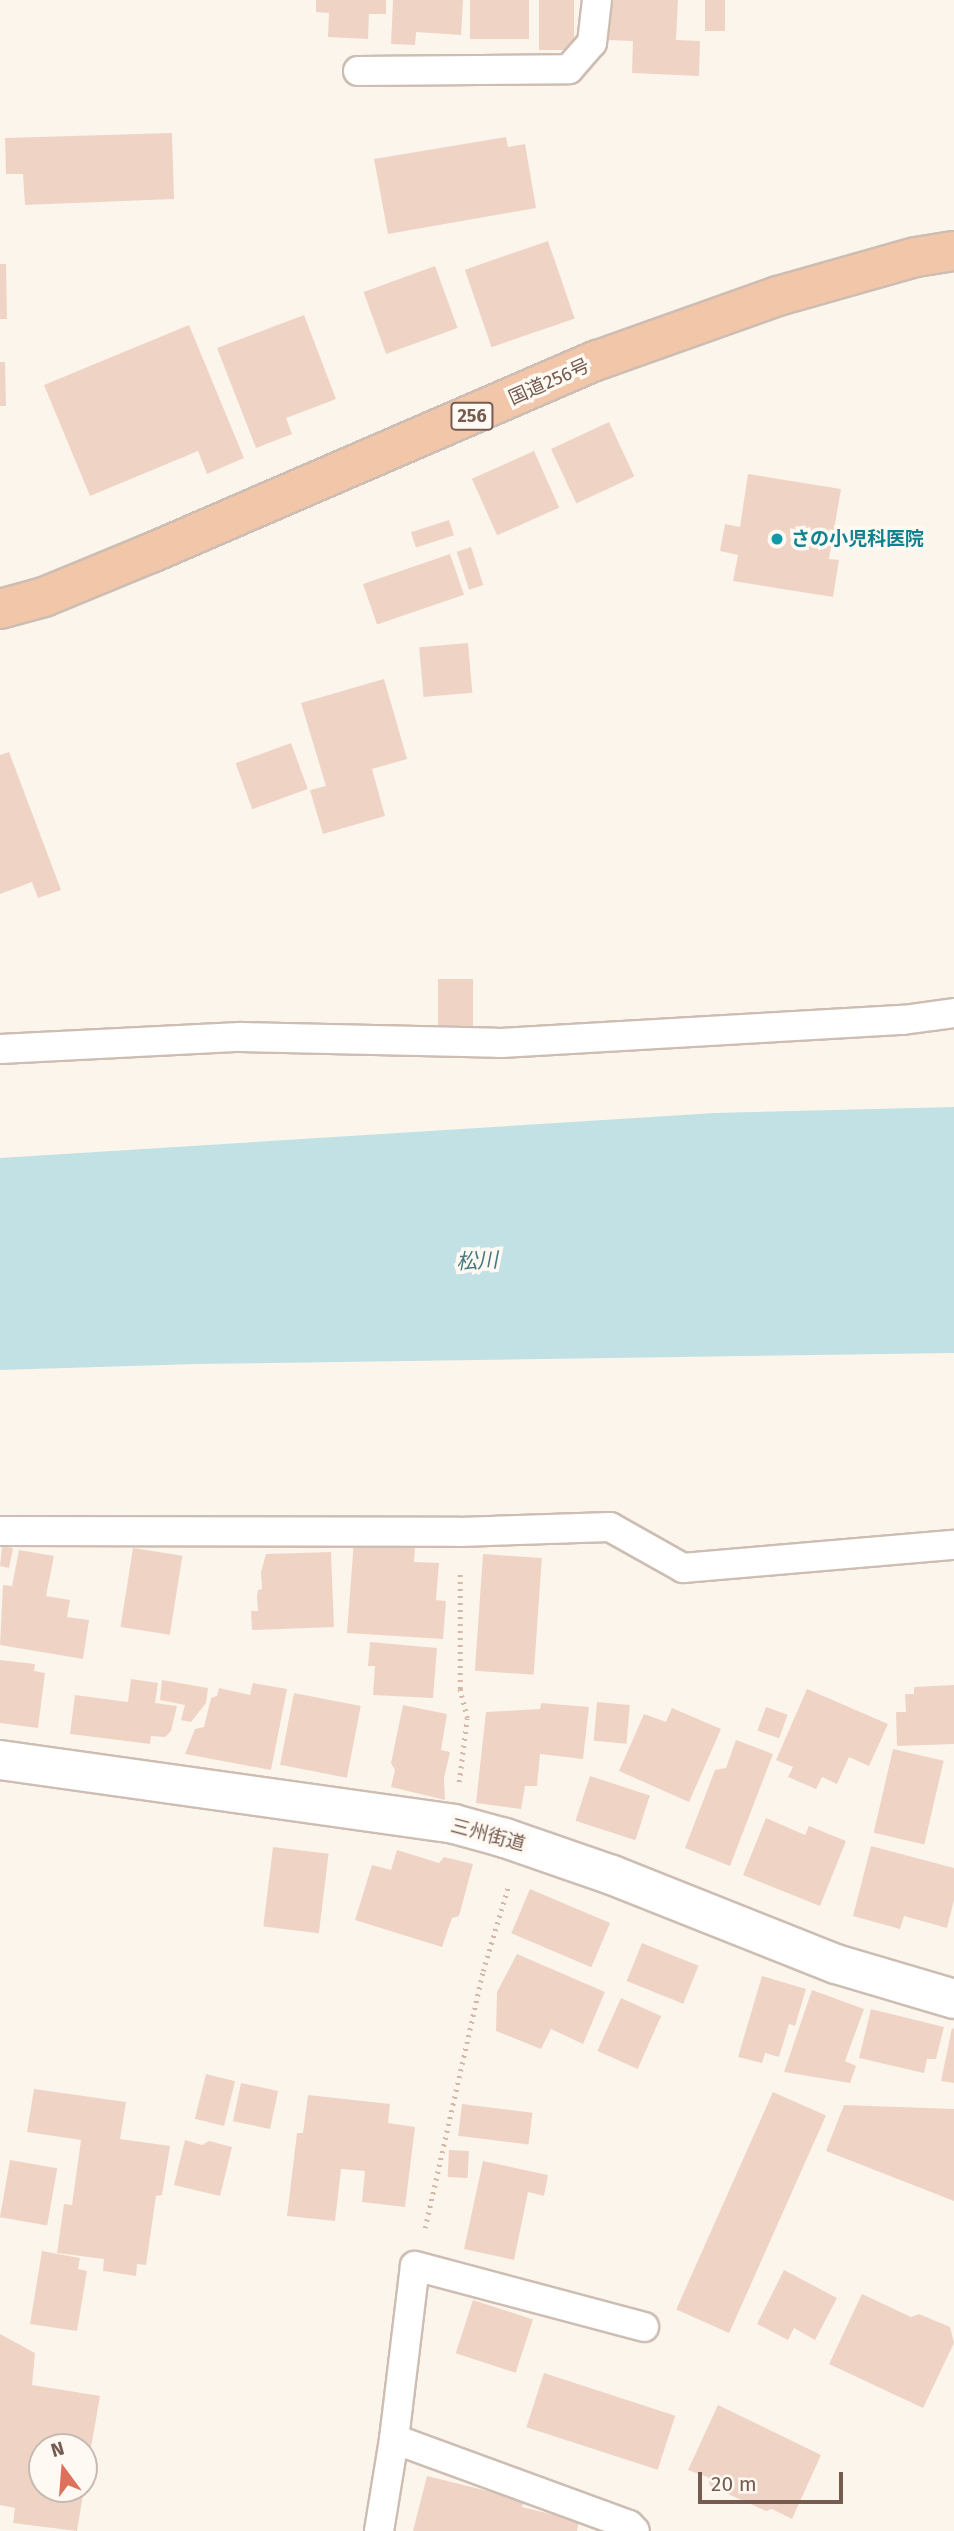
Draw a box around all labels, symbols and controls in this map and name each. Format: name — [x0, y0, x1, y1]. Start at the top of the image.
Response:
street label: 国道256号 — [505, 354, 593, 410]
road number: 256 — [449, 402, 495, 430]
place label: さの小児科医院 — [791, 528, 924, 550]
marker: さの小児科医院 — [769, 531, 785, 547]
water label: 松川 — [455, 1247, 499, 1275]
street label: 三州街道 — [448, 1814, 528, 1856]
north arrow — [28, 2433, 98, 2503]
text: N — [48, 2436, 67, 2462]
scale bar — [702, 2458, 847, 2502]
text: 20 m — [711, 2471, 757, 2497]

